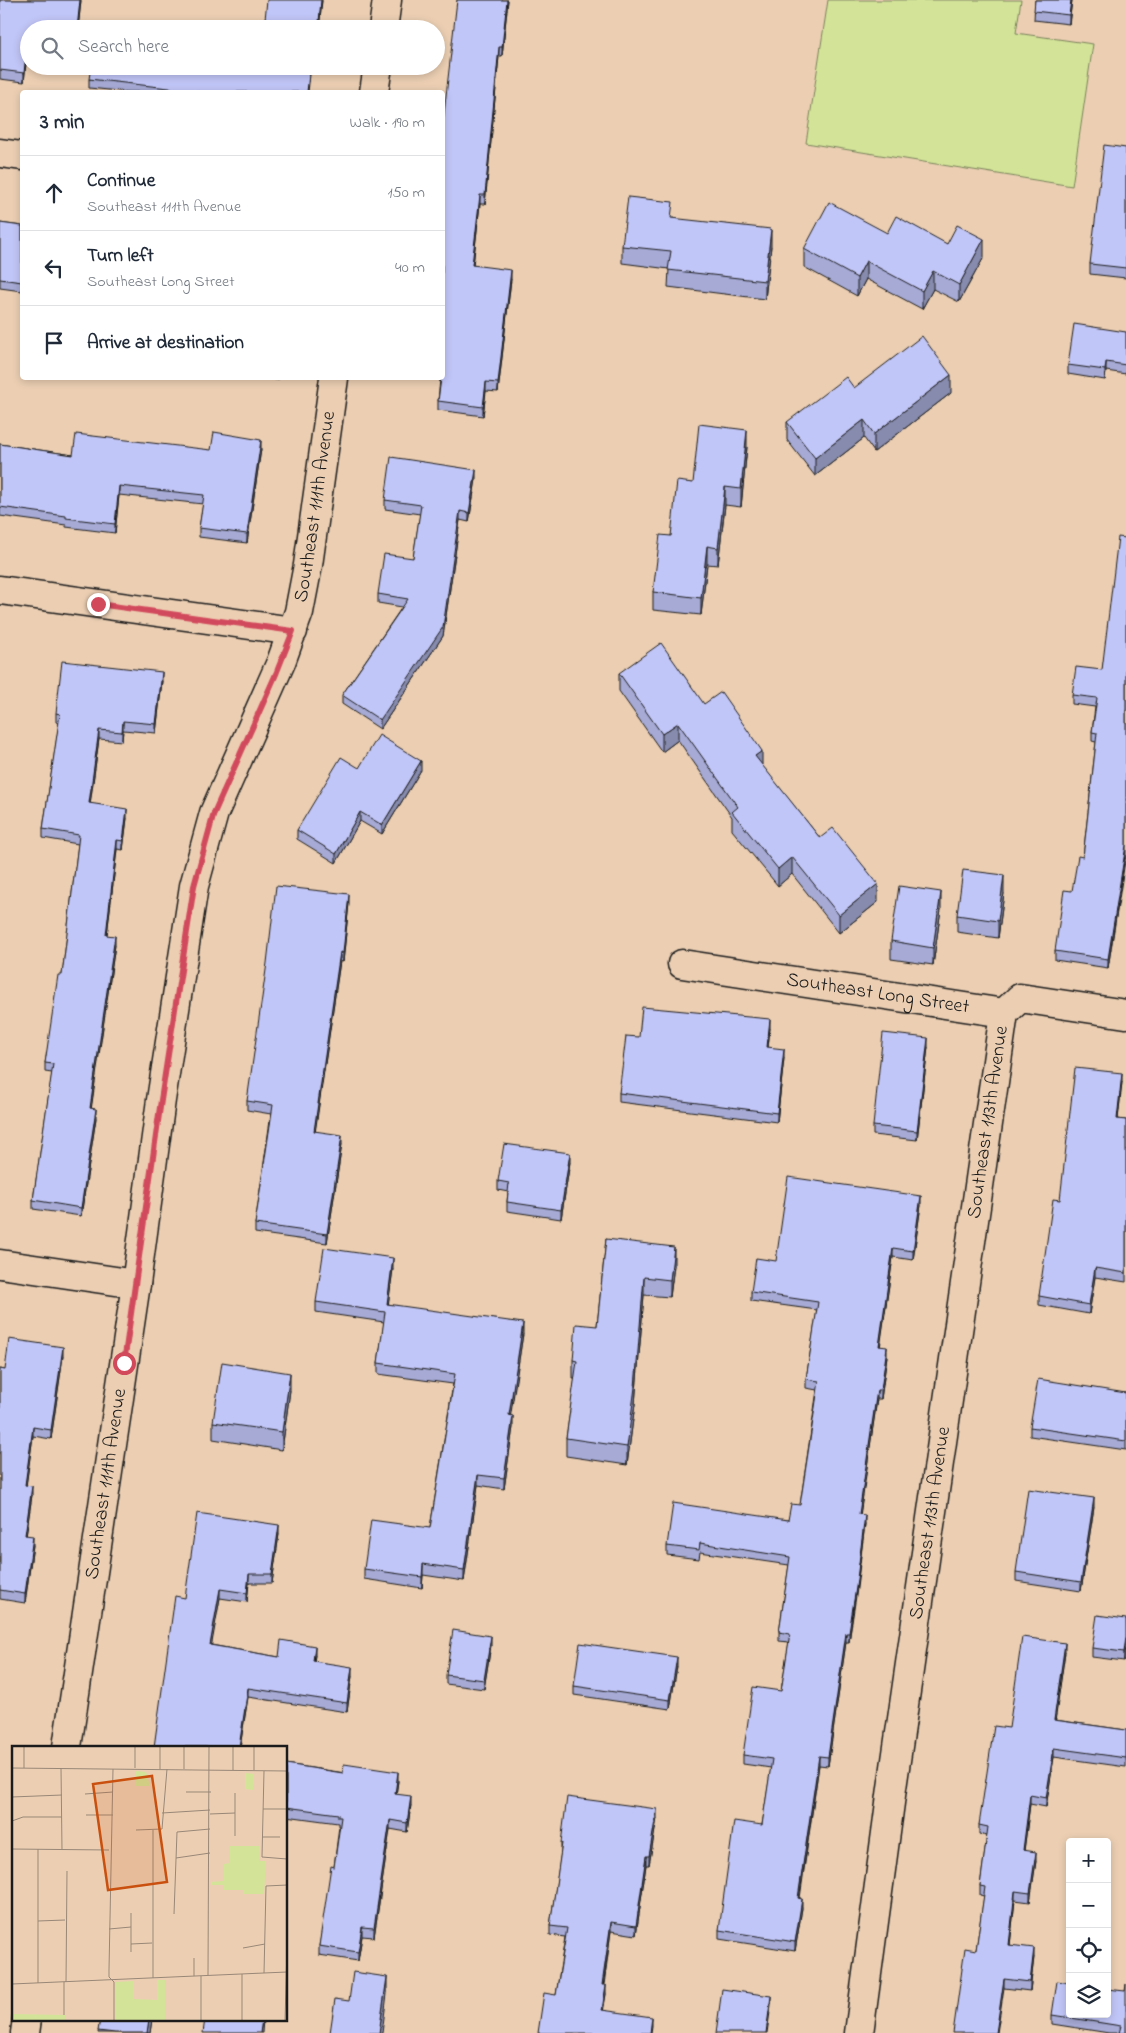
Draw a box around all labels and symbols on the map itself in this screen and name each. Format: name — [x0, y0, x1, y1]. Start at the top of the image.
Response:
street label: Southeast 111th Avenue — [287, 409, 344, 605]
route end — [87, 593, 110, 616]
street label: Southeast Long Street — [784, 966, 971, 1022]
street label: Southeast 113th Avenue — [960, 1024, 1017, 1221]
route start — [113, 1352, 136, 1375]
street label: Southeast 111th Avenue — [78, 1386, 135, 1581]
street label: Southeast 113th Avenue — [902, 1425, 959, 1621]
inset map — [12, 1746, 288, 2020]

